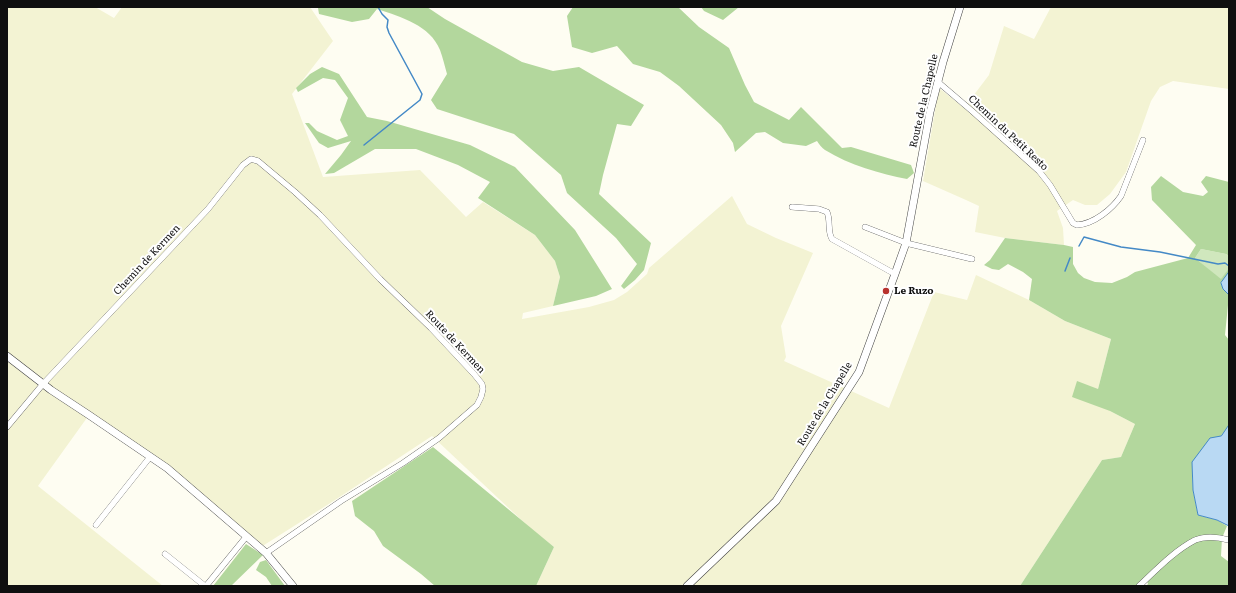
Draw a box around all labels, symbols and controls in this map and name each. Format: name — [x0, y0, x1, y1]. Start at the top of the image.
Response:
street label: Route de la Chapelle — [907, 53, 941, 149]
street label: Chemin du Petit Resto — [966, 93, 1050, 173]
street label: Chemin de Kermen — [111, 222, 183, 298]
place label: Le Ruzo — [894, 285, 934, 297]
marker: Le Ruzo — [881, 286, 891, 296]
street label: Route de Kermen — [423, 308, 487, 376]
street label: Route de la Chapelle — [795, 360, 855, 448]

